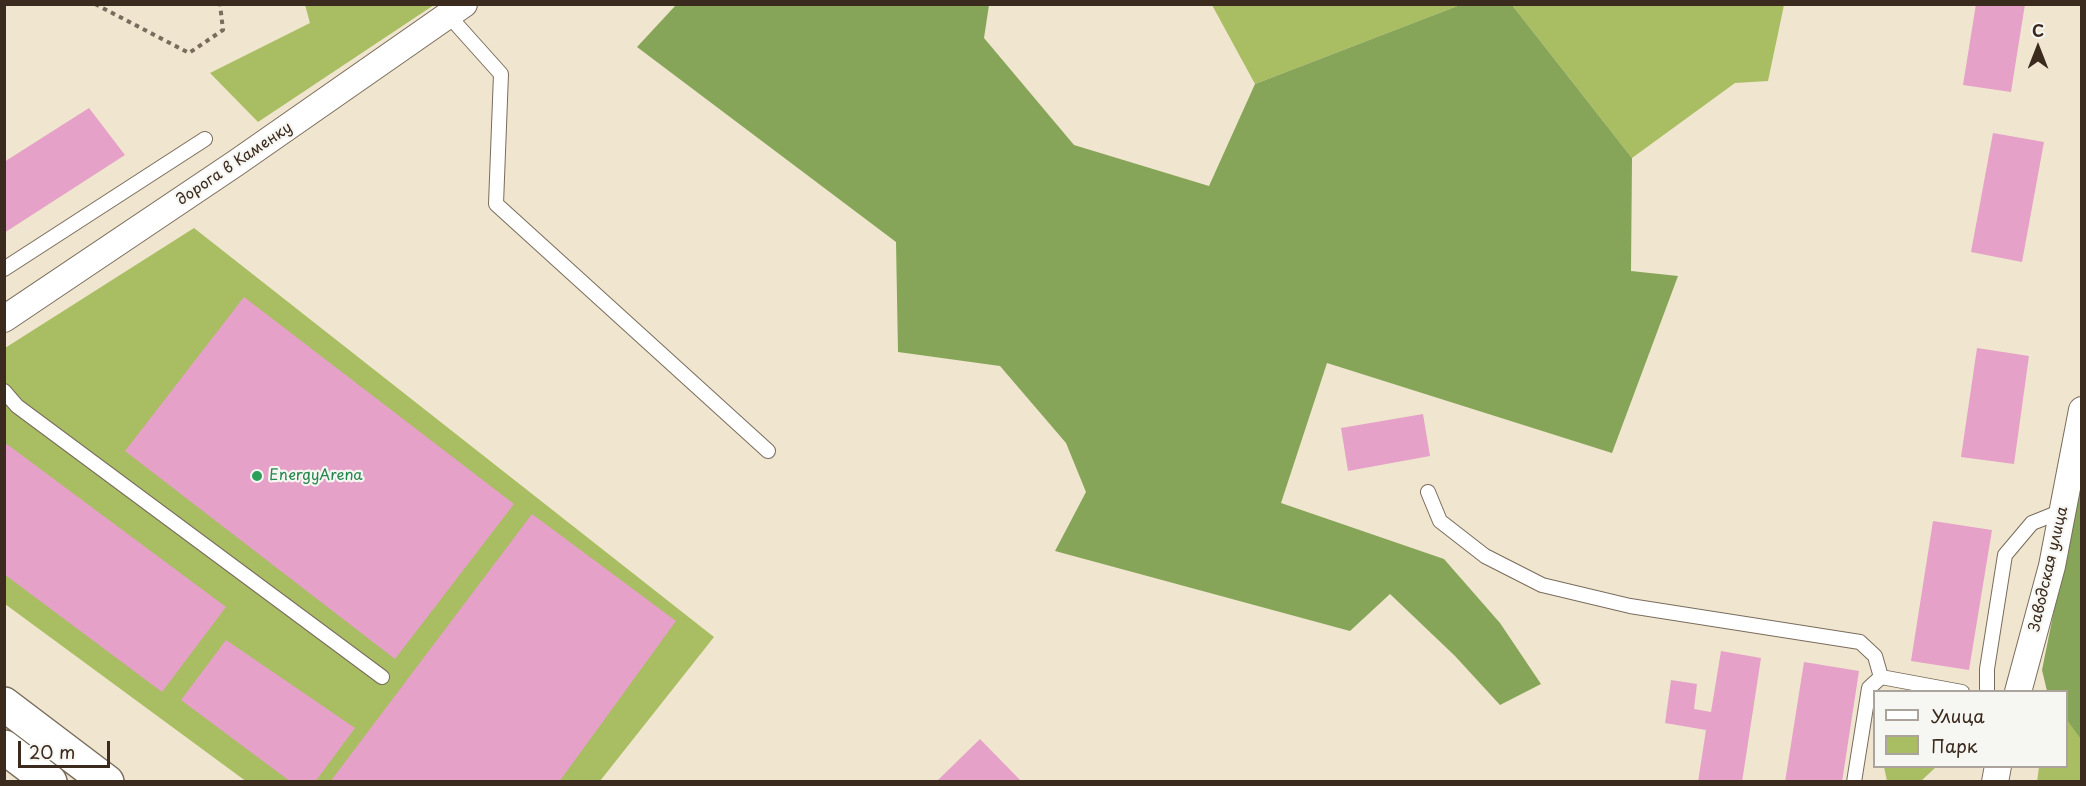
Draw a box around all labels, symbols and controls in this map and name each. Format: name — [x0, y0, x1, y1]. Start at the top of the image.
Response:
north arrow — [2008, 18, 2068, 78]
text: С — [2032, 18, 2044, 42]
street label: дорога в Каменку — [174, 119, 296, 209]
place label: EnergyArena — [269, 467, 363, 485]
marker: EnergyArena — [250, 469, 264, 483]
street label: Заводская улица — [2026, 505, 2072, 633]
legend — [1873, 690, 2068, 768]
text: Улица — [1931, 702, 1985, 729]
scale bar — [21, 729, 112, 767]
text: Парк — [1931, 732, 1977, 759]
text: 20 m — [29, 738, 75, 765]

